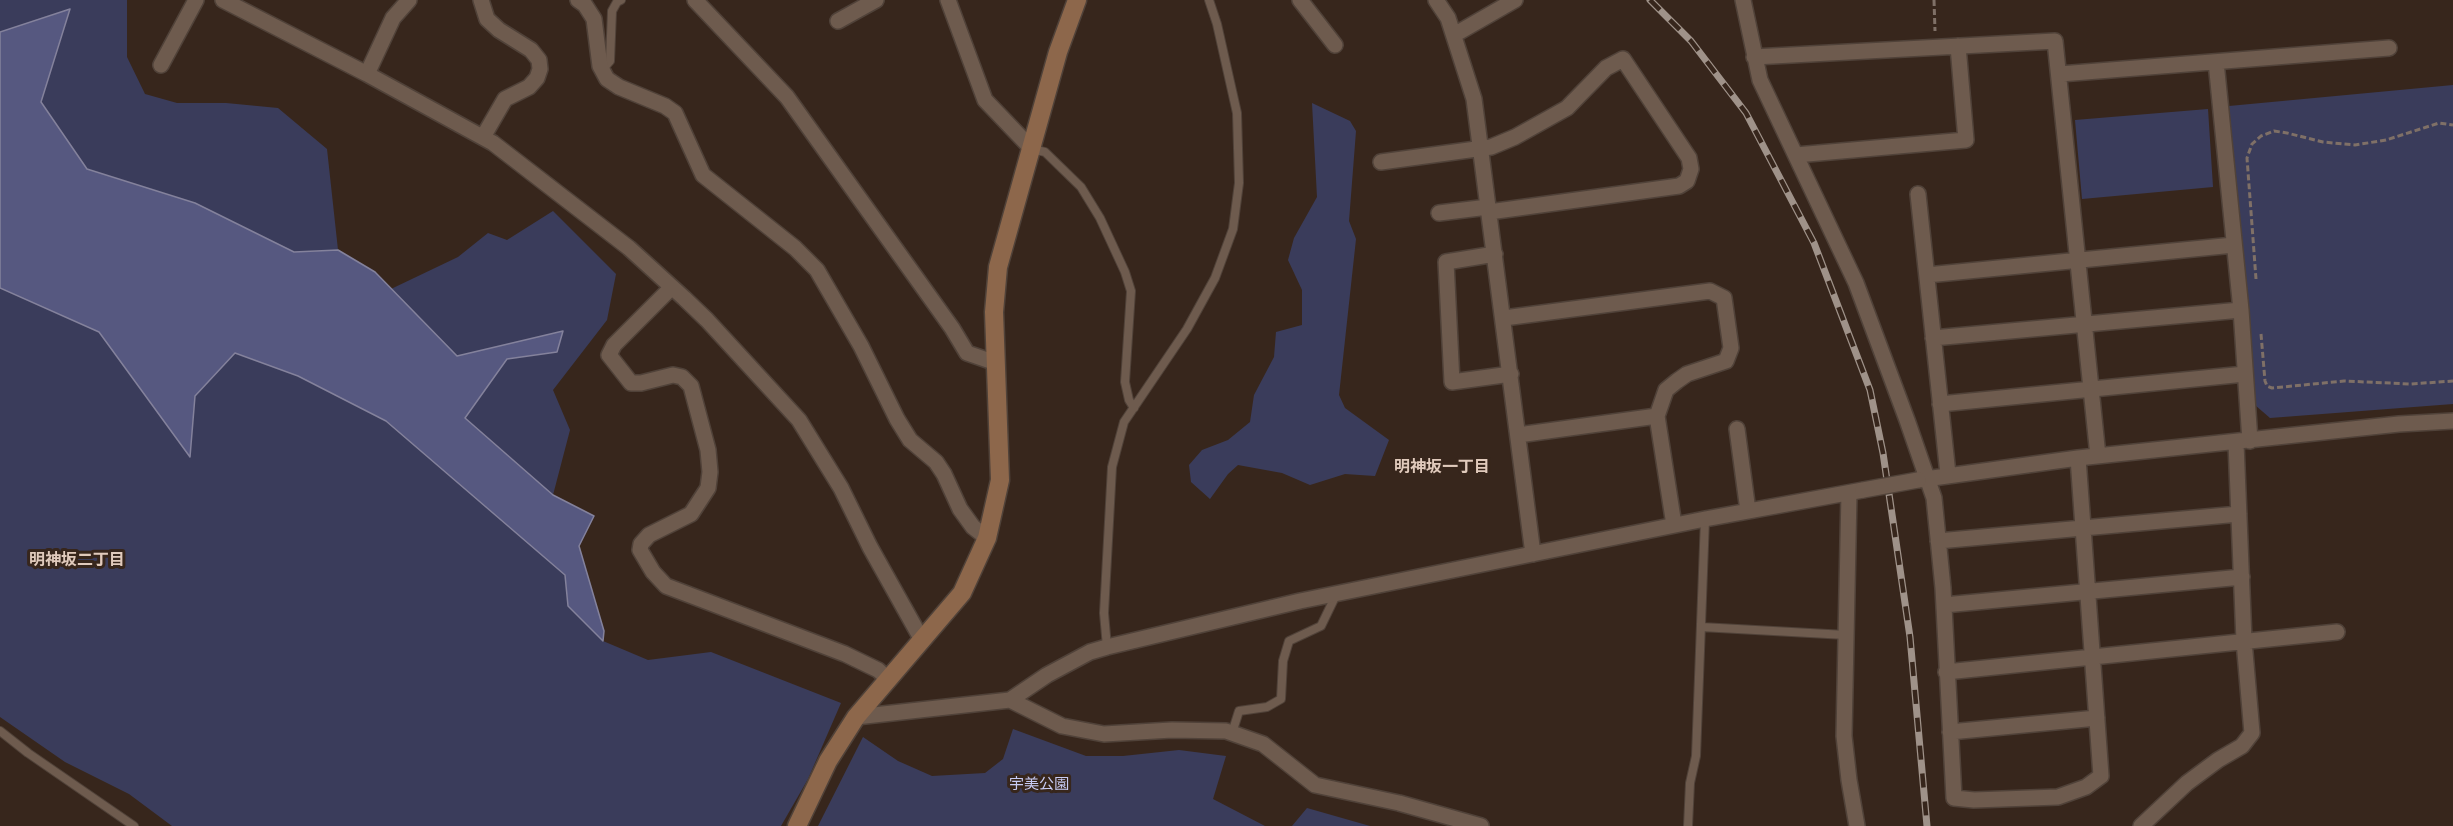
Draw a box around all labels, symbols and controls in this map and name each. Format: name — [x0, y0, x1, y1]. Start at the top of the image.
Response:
district label: 明神坂一丁目 — [1394, 457, 1490, 477]
district label: 明神坂二丁目 — [29, 550, 125, 570]
park label: 宇美公園 — [1009, 775, 1069, 793]

